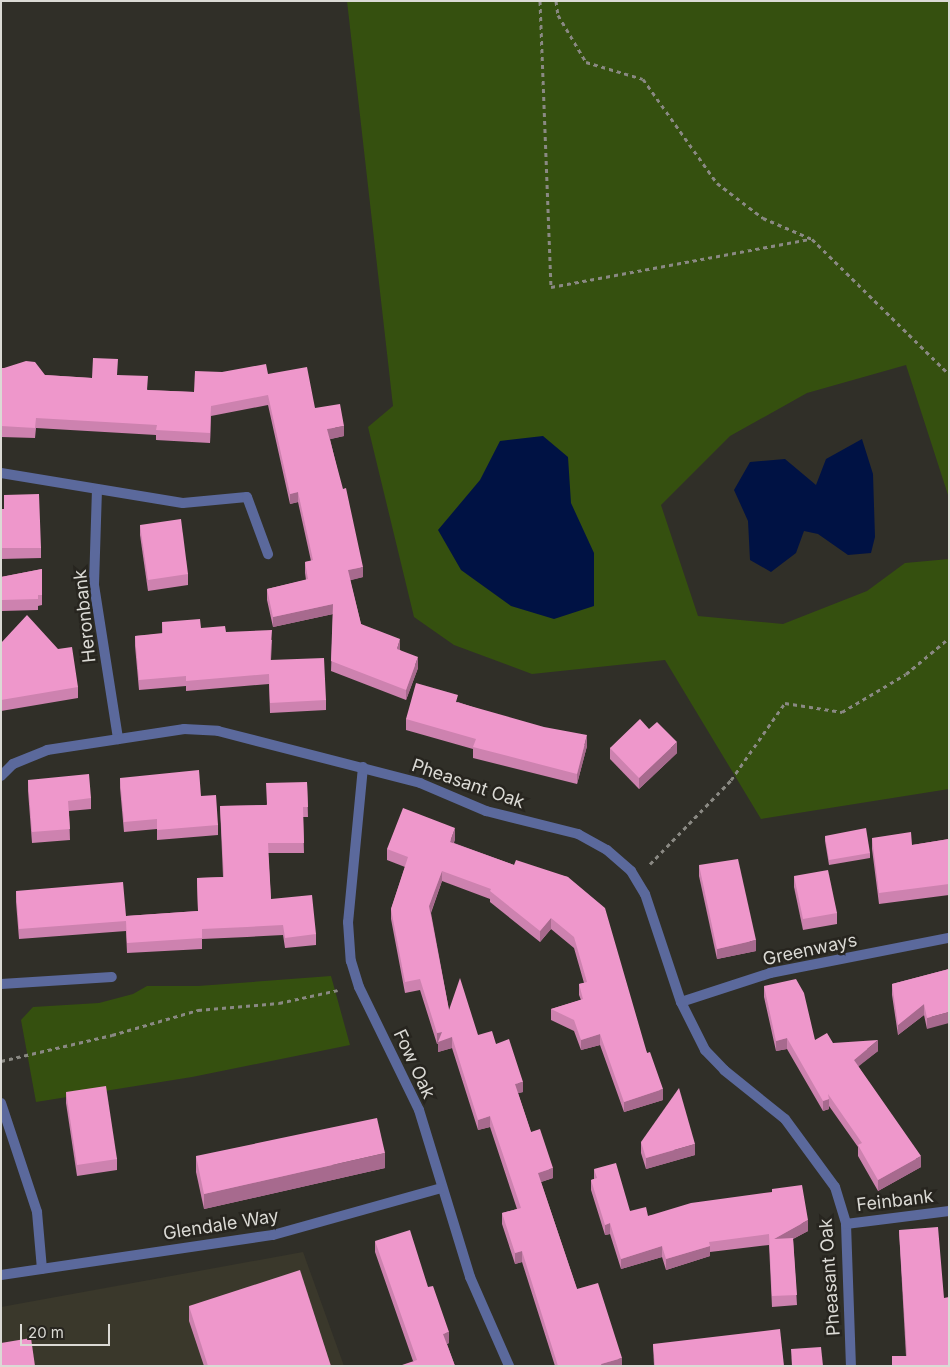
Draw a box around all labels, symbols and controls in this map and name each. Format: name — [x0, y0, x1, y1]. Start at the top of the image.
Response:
street label: Heronbank — [69, 568, 101, 664]
street label: Pheasant Oak — [409, 755, 527, 813]
street label: Greenways — [761, 929, 859, 971]
street label: Fow Oak — [389, 1026, 439, 1102]
street label: Feinbank — [855, 1186, 935, 1216]
street label: Glendale Way — [162, 1205, 280, 1245]
street label: Pheasant Oak — [815, 1217, 845, 1337]
scale bar — [22, 1314, 112, 1346]
text: 20 m — [28, 1323, 64, 1342]

